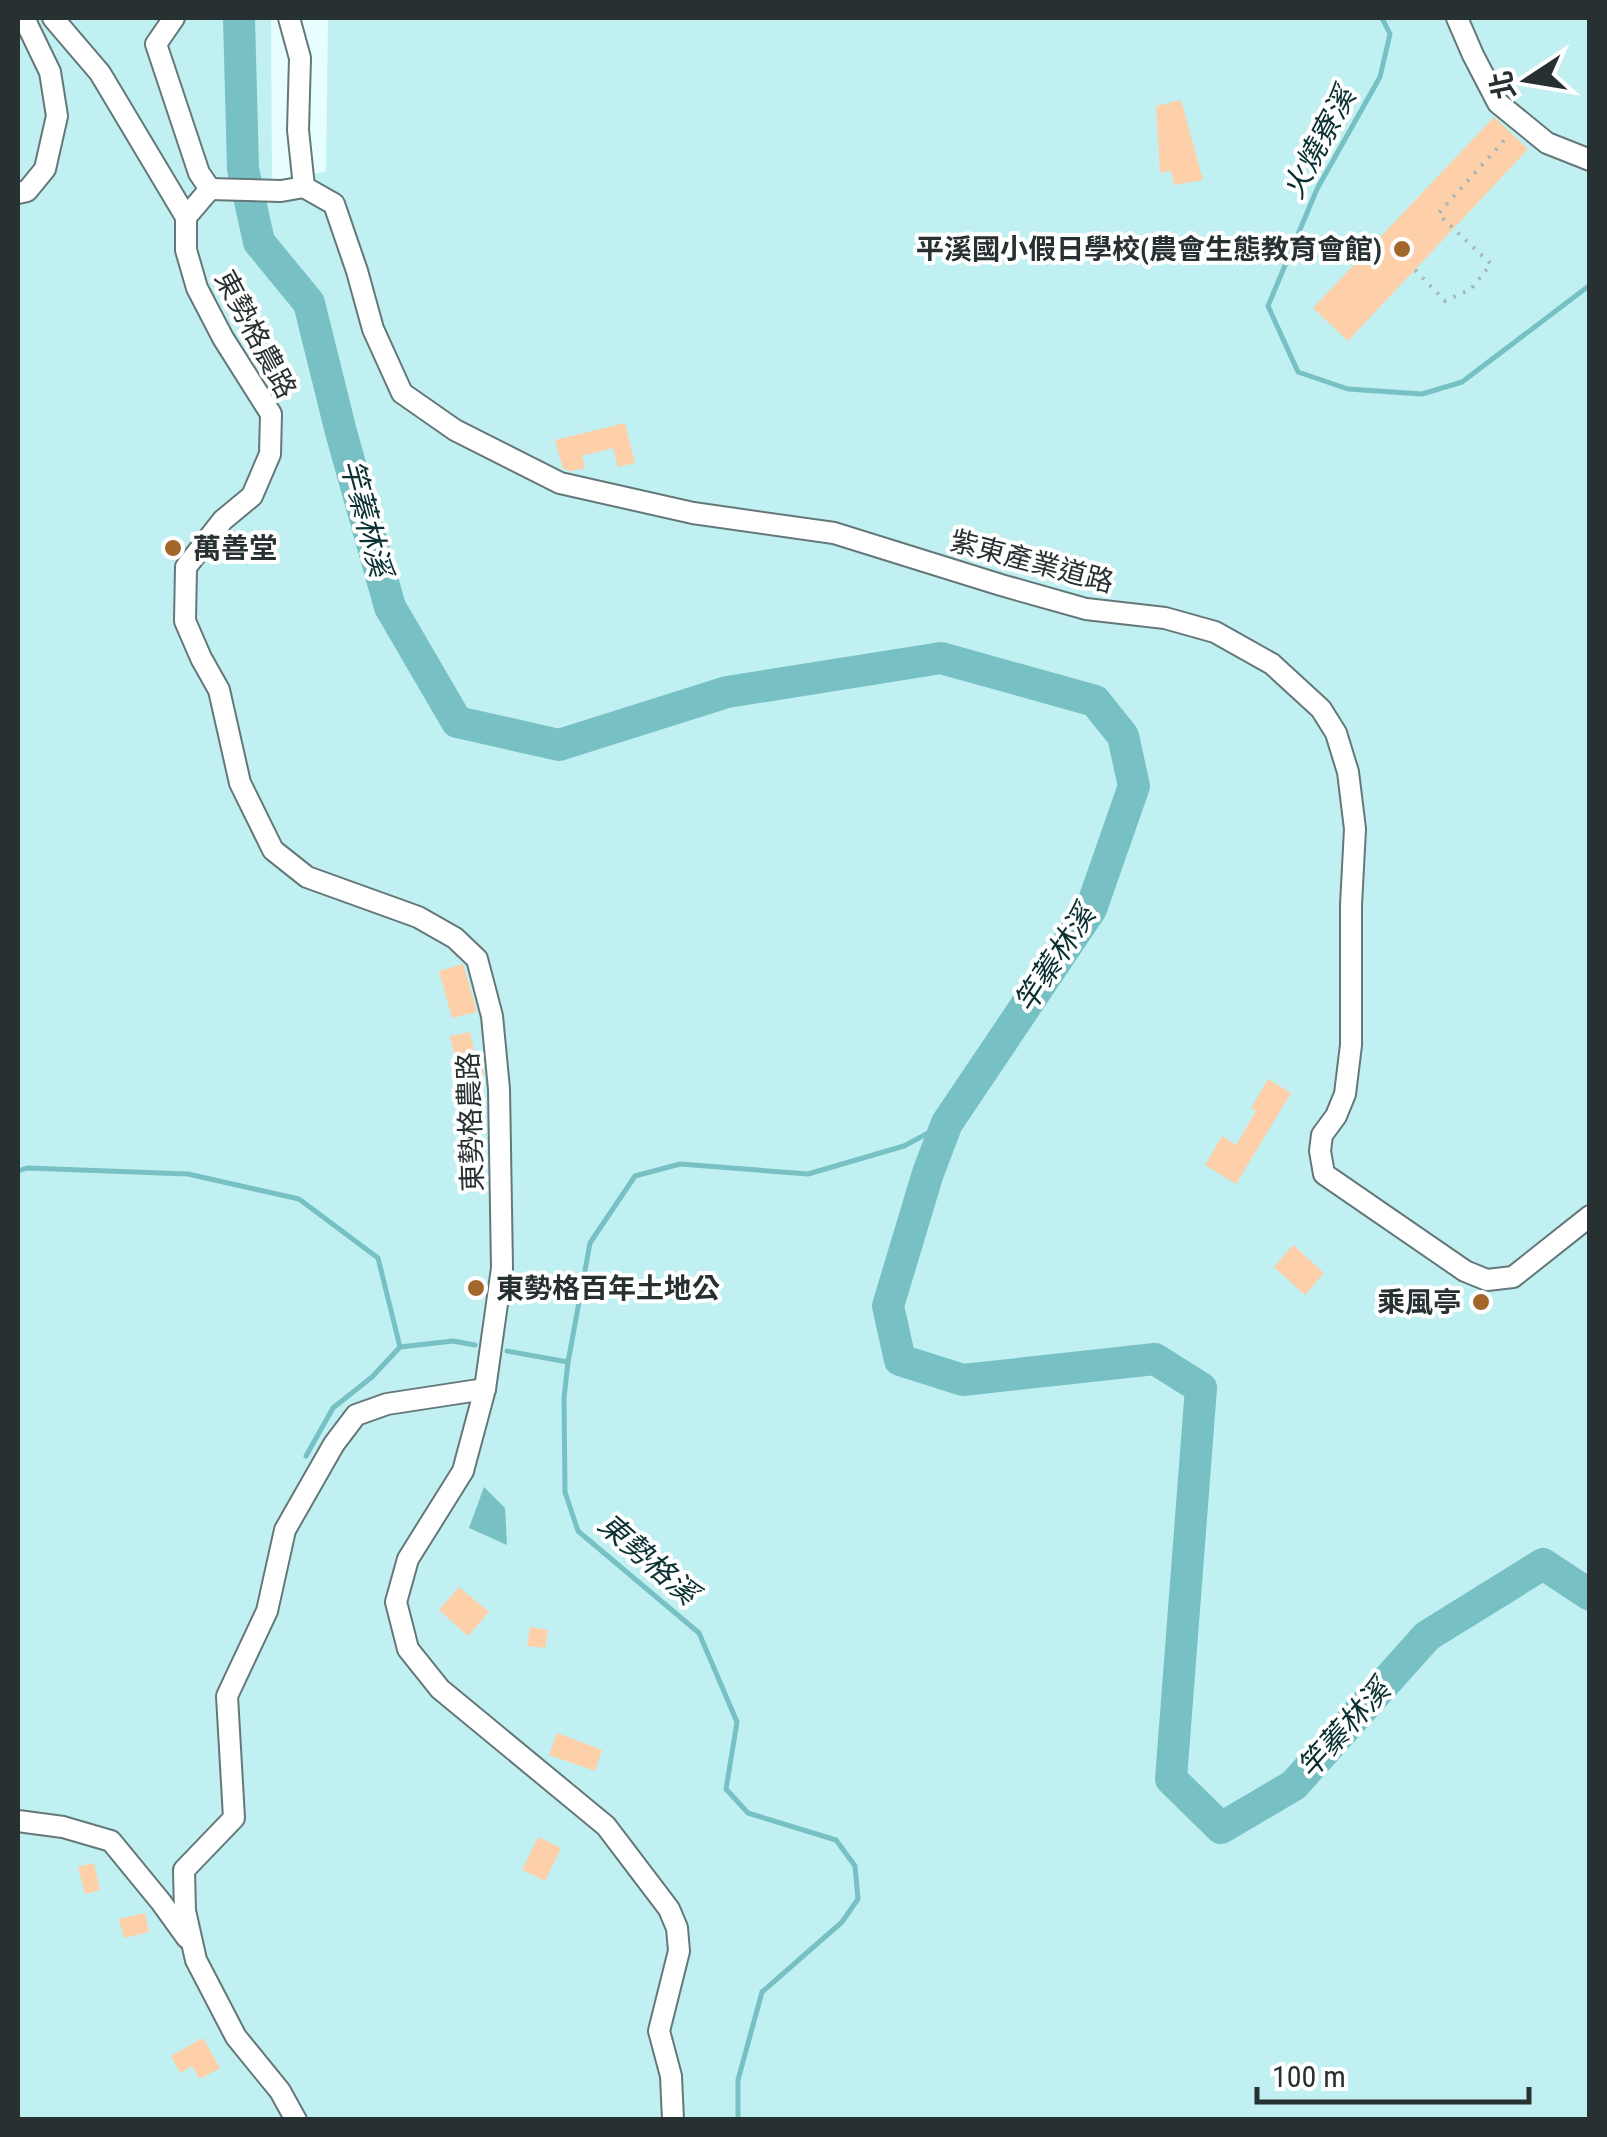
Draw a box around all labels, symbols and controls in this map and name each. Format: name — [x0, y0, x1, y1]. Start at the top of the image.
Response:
north arrow — [1477, 30, 1577, 130]
text: 北 — [1484, 68, 1522, 102]
water label: 火燒寮溪 — [1275, 78, 1364, 204]
place label: 平溪國小假日學校(農會生態教育會館) — [916, 233, 1382, 266]
marker: 平溪國小假日學校(農會生態教育會館) — [1391, 238, 1413, 260]
street label: 東勢格農路 — [208, 265, 303, 404]
water label: 竿蓁林溪 — [334, 455, 400, 584]
street label: 紫東產業道路 — [946, 524, 1117, 599]
place label: 萬善堂 — [193, 532, 277, 565]
marker: 萬善堂 — [162, 537, 184, 559]
water label: 竿蓁林溪 — [1007, 896, 1104, 1019]
street label: 東勢格農路 — [452, 1051, 489, 1193]
place label: 東勢格百年土地公 — [496, 1272, 720, 1305]
marker: 東勢格百年土地公 — [465, 1277, 487, 1299]
place label: 乘風亭 — [1377, 1286, 1461, 1319]
marker: 乘風亭 — [1470, 1291, 1492, 1313]
water label: 東勢格溪 — [592, 1506, 708, 1614]
water label: 竿蓁林溪 — [1290, 1669, 1399, 1785]
scale bar — [1257, 2042, 1530, 2104]
text: 100 m — [1272, 2059, 1346, 2094]

